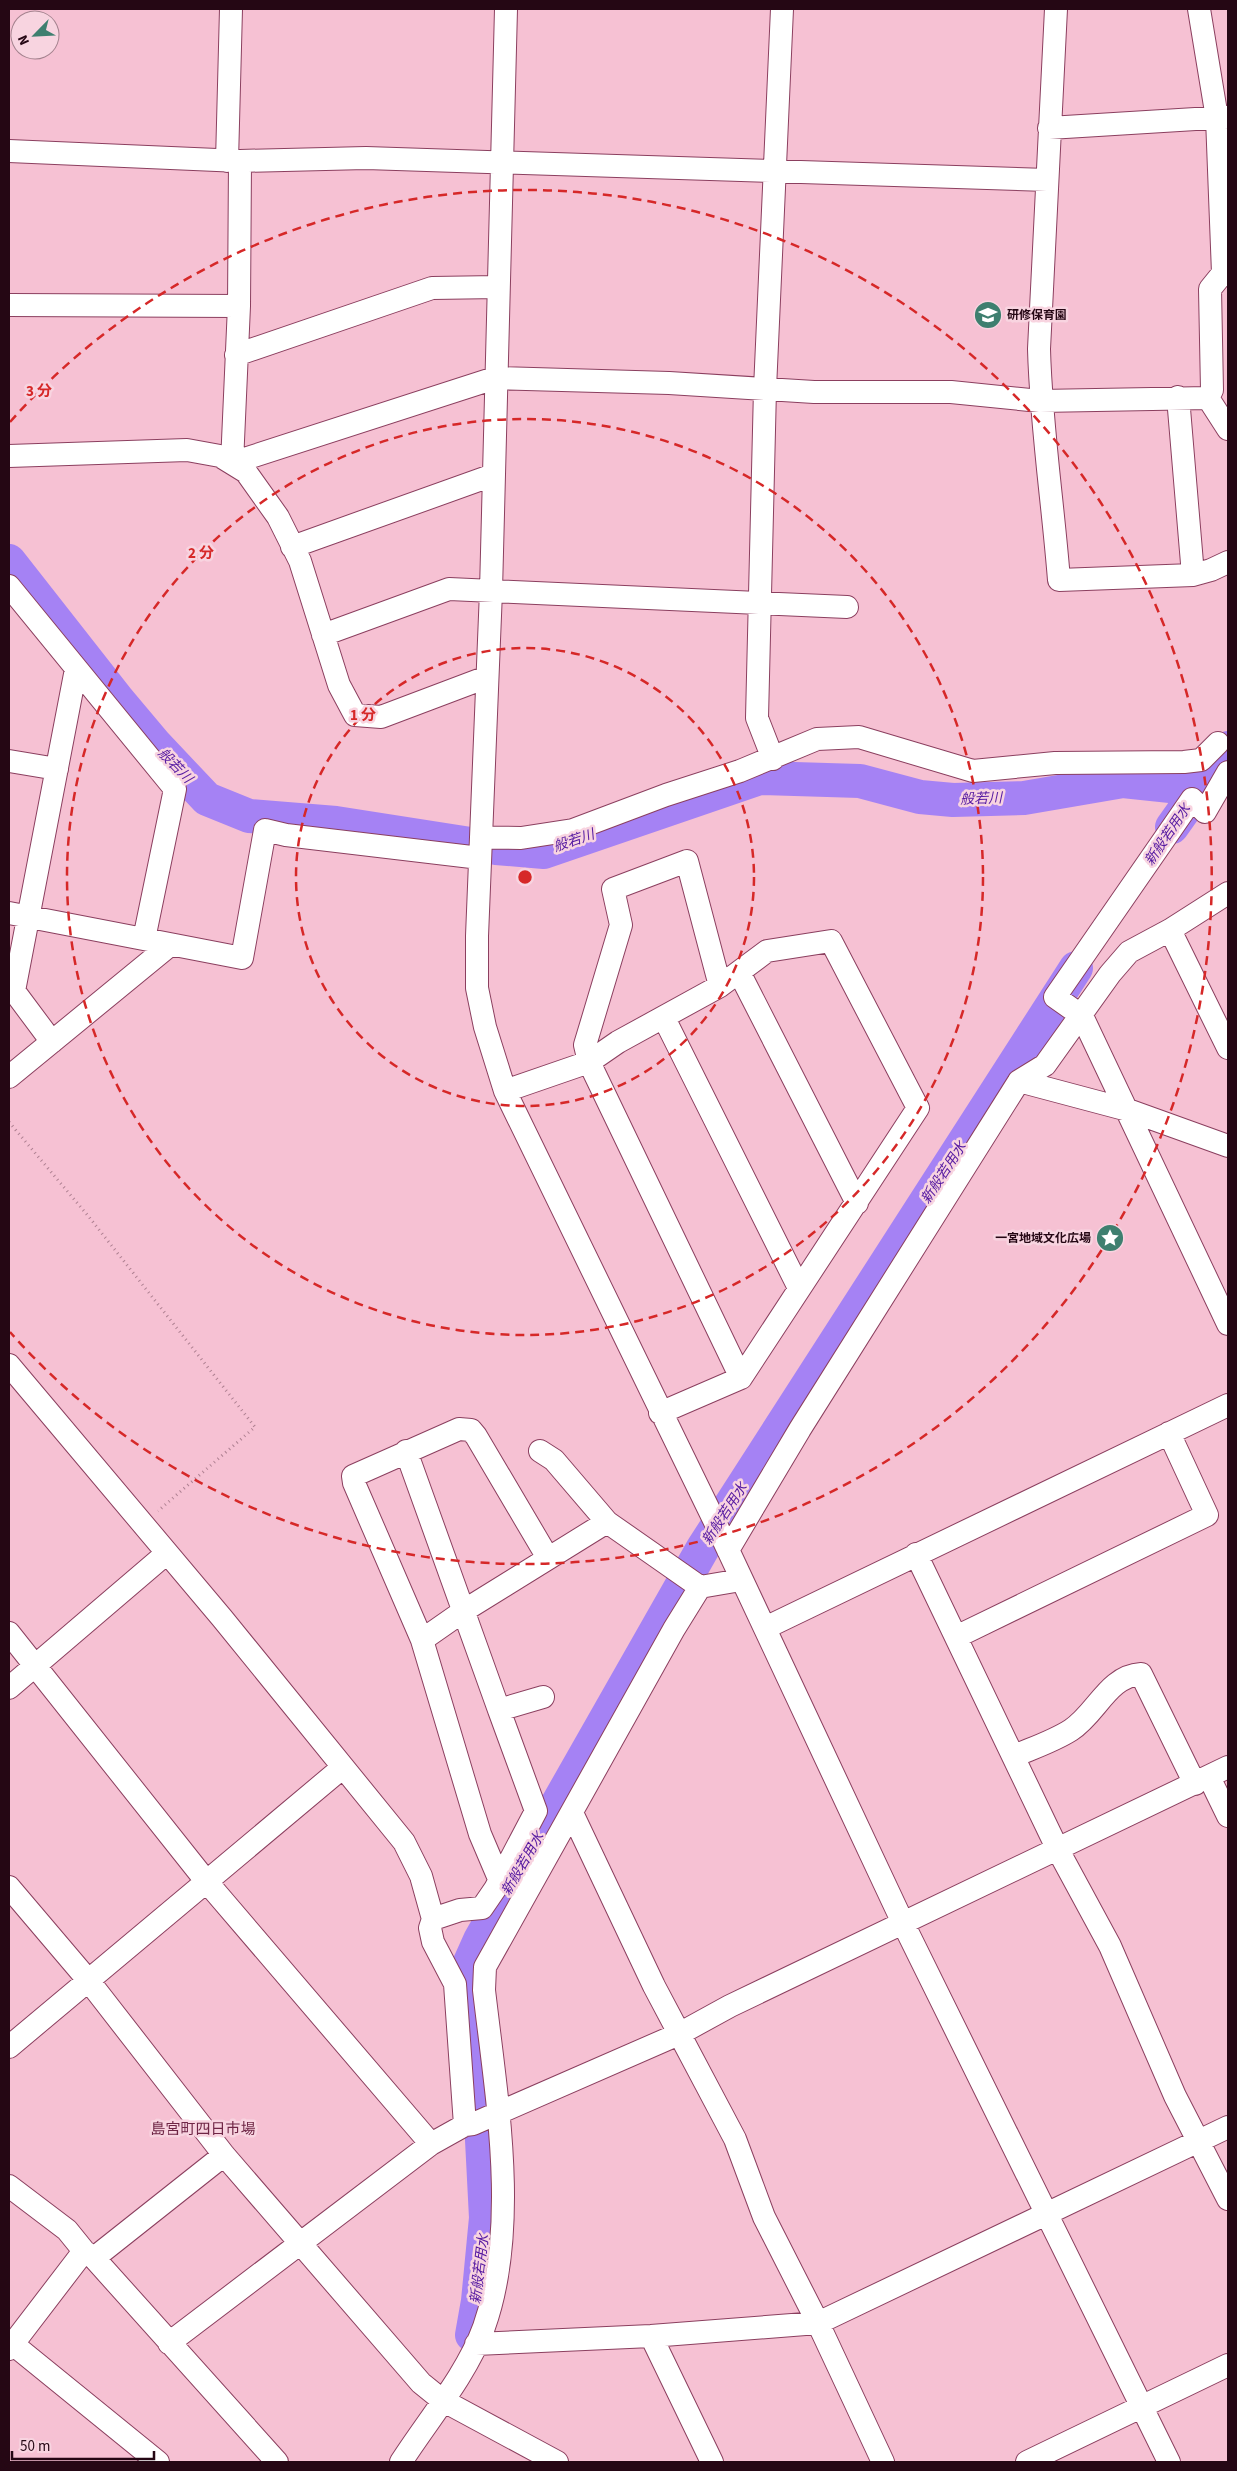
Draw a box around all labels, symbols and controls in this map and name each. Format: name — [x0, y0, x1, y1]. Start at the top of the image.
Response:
north arrow — [10, 10, 60, 60]
text: N — [13, 32, 35, 48]
school or university icon: 研修保育園 — [973, 300, 1003, 330]
place label: 研修保育園 — [1007, 307, 1067, 324]
text: 3 分 — [26, 381, 52, 402]
text: 2 分 — [188, 543, 214, 564]
text: 1 分 — [350, 705, 376, 726]
water label: 般若川 — [153, 744, 198, 789]
water label: 般若川 — [960, 788, 1004, 810]
water label: 新般若用水 — [1140, 799, 1197, 870]
water label: 般若川 — [551, 824, 599, 857]
centre of rings — [516, 868, 534, 886]
water label: 新般若用水 — [917, 1137, 973, 1208]
place icon: 一宮地域文化広場 — [1095, 1223, 1125, 1253]
place label: 一宮地域文化広場 — [995, 1230, 1091, 1247]
water label: 新般若用水 — [698, 1478, 754, 1549]
water label: 新般若用水 — [497, 1827, 550, 1899]
district label: 島宮町四日市場 — [150, 2119, 256, 2140]
water label: 新般若用水 — [466, 2231, 494, 2305]
scale bar — [12, 2428, 155, 2460]
text: 50 m — [20, 2436, 50, 2457]

